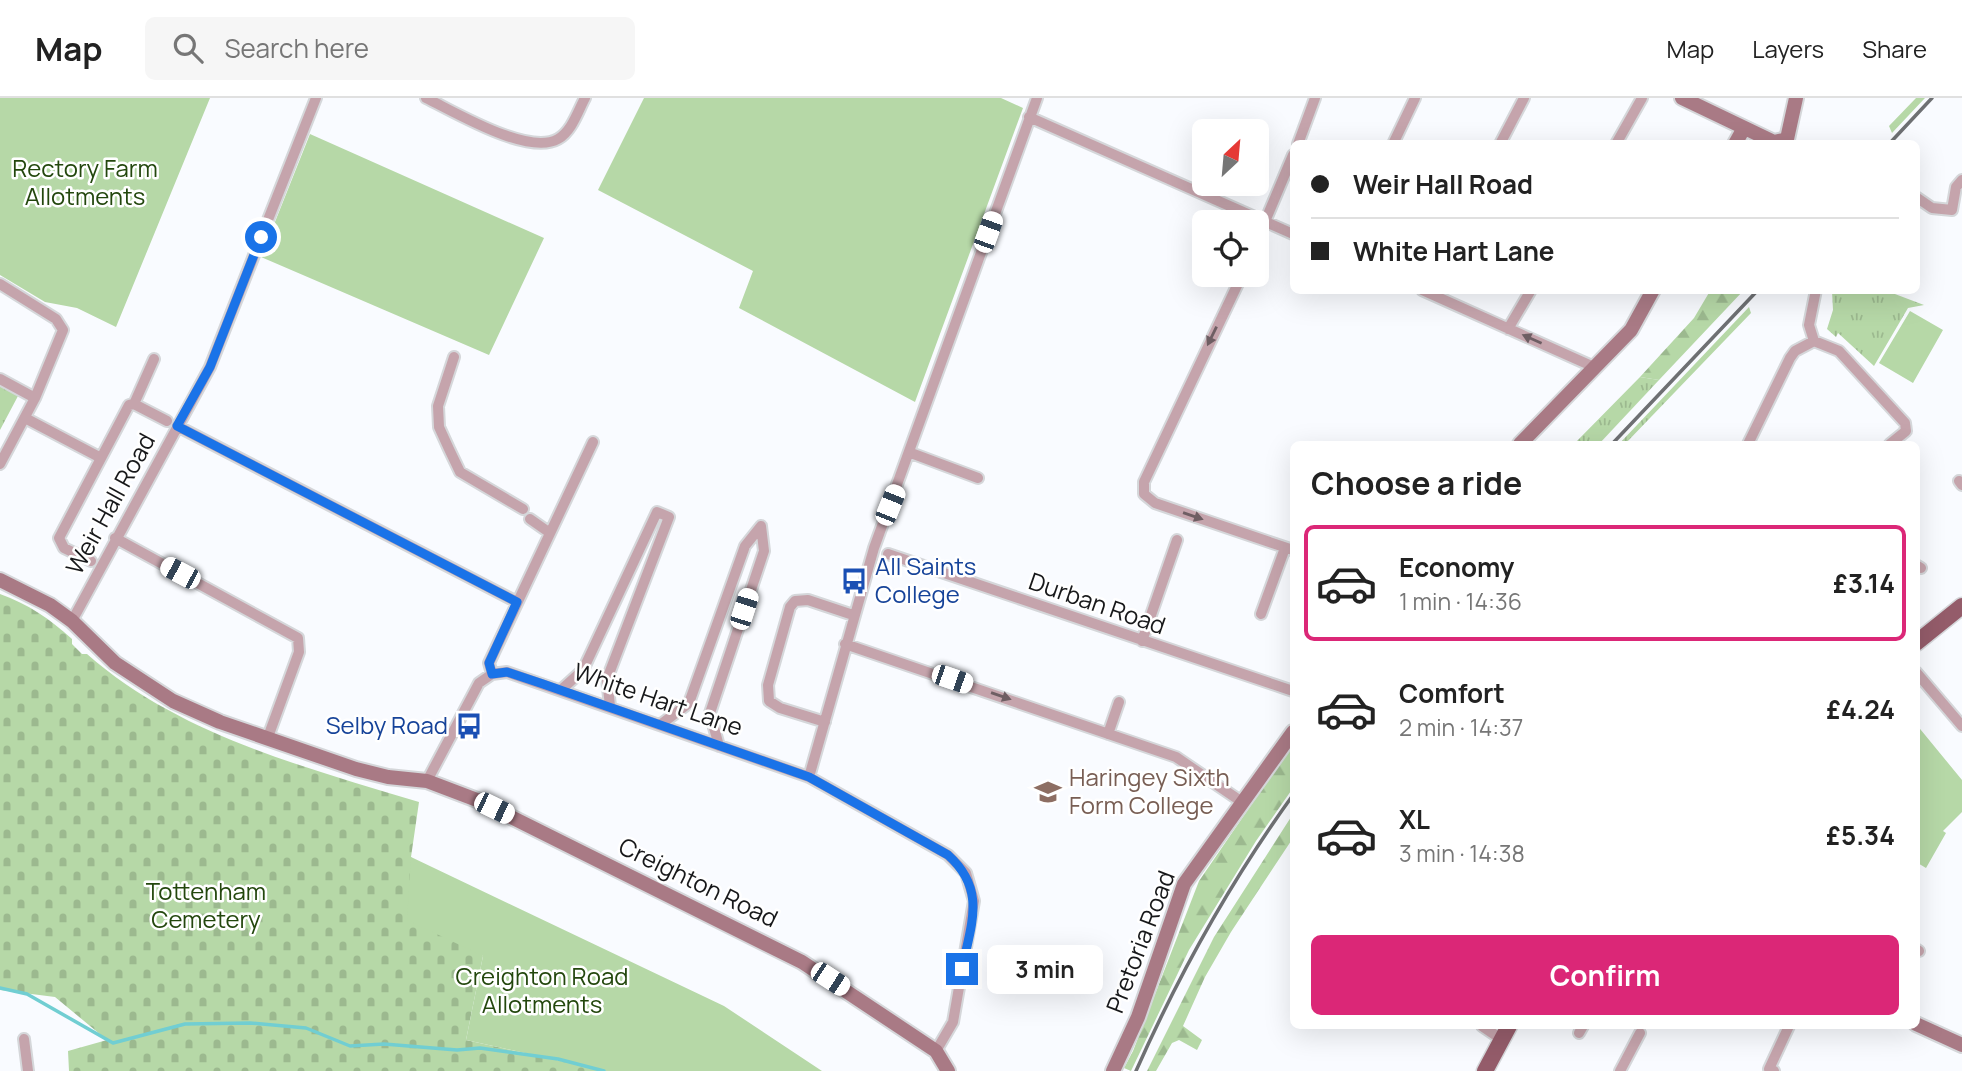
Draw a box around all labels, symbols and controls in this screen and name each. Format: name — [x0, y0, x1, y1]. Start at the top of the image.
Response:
search box — [145, 17, 635, 80]
text: Map — [35, 26, 103, 71]
icon: search — [169, 29, 207, 67]
text: Search here — [225, 30, 369, 66]
text: Map — [1667, 32, 1714, 65]
text: Layers — [1752, 32, 1824, 65]
text: Share — [1862, 32, 1927, 65]
north arrow — [1192, 119, 1269, 196]
map controls — [1192, 119, 1269, 287]
park label: Rectory Farm Allotments — [12, 151, 158, 212]
text: Weir Hall Road — [1353, 166, 1533, 202]
car — [971, 209, 1006, 255]
button: locate — [1192, 210, 1269, 287]
route start — [245, 221, 277, 253]
text: White Hart Lane — [1353, 233, 1554, 269]
one-way arrow — [1207, 326, 1218, 346]
one-way arrow — [1522, 333, 1542, 345]
street label: Weir Hall Road — [57, 427, 162, 580]
text: Choose a ride — [1311, 461, 1522, 505]
car — [873, 482, 908, 528]
one-way arrow — [1182, 511, 1203, 522]
place label: All Saints College — [875, 549, 976, 610]
text: Economy — [1399, 549, 1514, 585]
icon: car — [1315, 552, 1378, 615]
car — [157, 554, 204, 592]
street label: Durban Road — [1025, 564, 1170, 641]
text: £3.14 — [1833, 565, 1895, 601]
bus stop icon: All Saints College — [839, 566, 869, 596]
text: 1 min · 14:36 — [1399, 585, 1522, 617]
car — [728, 586, 761, 632]
street label: White Hart Lane — [569, 654, 747, 743]
car — [929, 662, 976, 696]
text: Comfort — [1399, 675, 1505, 711]
icon: car — [1315, 678, 1378, 741]
one-way arrow — [990, 691, 1011, 702]
text: £4.24 — [1826, 691, 1895, 727]
place label: Selby Road — [326, 708, 448, 741]
bus stop icon: Selby Road — [454, 711, 484, 741]
text: 2 min · 14:37 — [1399, 711, 1523, 743]
place label: Haringey Sixth Form College — [1069, 760, 1230, 821]
school or university icon: Haringey Sixth Form College — [1033, 777, 1063, 807]
car — [471, 789, 518, 827]
text: XL — [1399, 801, 1430, 837]
icon: car — [1315, 804, 1378, 867]
text: £5.34 — [1826, 817, 1895, 853]
street label: Creighton Road — [614, 829, 784, 934]
text: 3 min · 14:38 — [1399, 837, 1525, 869]
street label: Pretoria Road — [1097, 866, 1182, 1017]
park label: Tottenham Cemetery — [146, 874, 266, 935]
button: Confirm — [1311, 935, 1899, 1015]
callout: 3 min — [986, 944, 1102, 994]
route end — [946, 953, 978, 985]
text: 3 min — [1015, 953, 1075, 985]
park label: Creighton Road Allotments — [456, 959, 628, 1020]
car — [807, 959, 854, 999]

